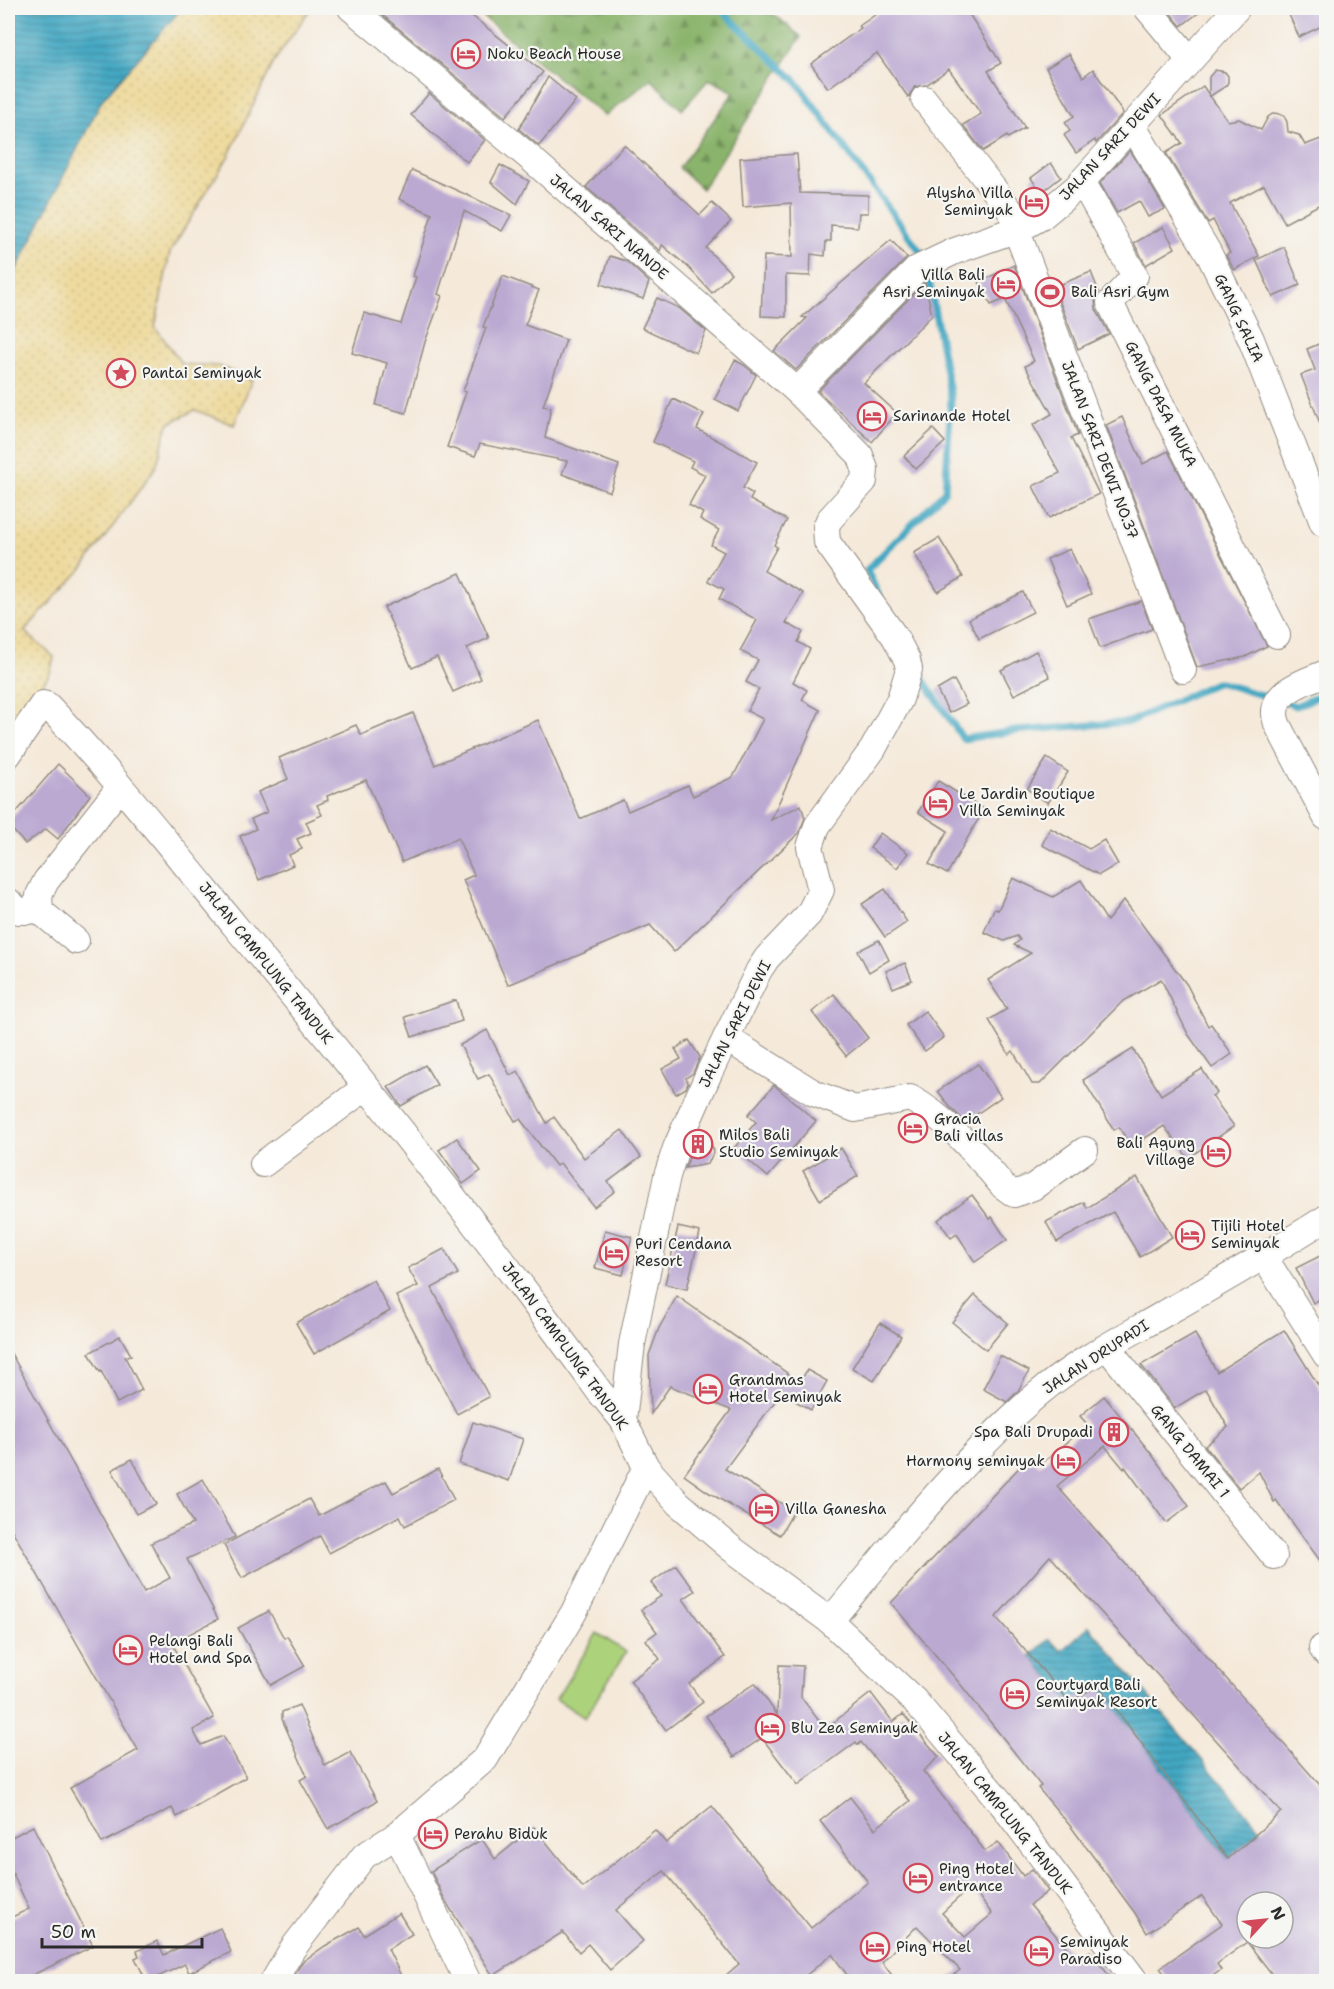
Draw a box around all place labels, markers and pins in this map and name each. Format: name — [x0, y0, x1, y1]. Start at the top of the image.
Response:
hotel icon: Noku Beach House — [450, 38, 482, 70]
place label: Noku Beach House — [487, 44, 621, 64]
place label: Alysha Villa Seminyak — [926, 183, 1014, 220]
hotel icon: Alysha Villa Seminyak — [1018, 186, 1050, 218]
place label: Villa Bali Asri Seminyak — [882, 265, 985, 302]
hotel icon: Villa Bali Asri Seminyak — [990, 268, 1022, 300]
sports icon: Bali Asri Gym — [1034, 276, 1066, 308]
place label: Bali Asri Gym — [1071, 282, 1169, 302]
place icon: Pantai Seminyak — [105, 357, 137, 389]
place label: Pantai Seminyak — [142, 363, 262, 383]
hotel icon: Sarinande Hotel — [856, 400, 888, 432]
place label: Sarinande Hotel — [893, 406, 1011, 426]
place label: Le Jardin Boutique Villa Seminyak — [959, 784, 1095, 821]
hotel icon: Le Jardin Boutique Villa Seminyak — [922, 787, 954, 819]
place label: Gracia Bali villas — [934, 1109, 1004, 1146]
hotel icon: Gracia Bali villas — [897, 1112, 929, 1144]
place label: Milos Bali Studio Seminyak — [719, 1125, 839, 1162]
building icon: Milos Bali Studio Seminyak — [682, 1128, 714, 1160]
place label: Bali Agung Village — [1116, 1133, 1195, 1170]
hotel icon: Bali Agung Village — [1200, 1136, 1232, 1168]
place label: Tijili Hotel Seminyak — [1211, 1216, 1285, 1253]
hotel icon: Tijili Hotel Seminyak — [1174, 1219, 1206, 1251]
place label: Puri Cendana Resort — [635, 1234, 732, 1271]
hotel icon: Puri Cendana Resort — [598, 1237, 630, 1269]
place label: Grandmas Hotel Seminyak — [729, 1370, 842, 1407]
hotel icon: Grandmas Hotel Seminyak — [692, 1373, 724, 1405]
building icon: Spa Bali Drupadi — [1098, 1416, 1130, 1448]
place label: Spa Bali Drupadi — [974, 1422, 1093, 1442]
hotel icon: Harmony seminyak — [1050, 1445, 1082, 1477]
place label: Harmony seminyak — [906, 1451, 1045, 1471]
hotel icon: Villa Ganesha — [748, 1493, 780, 1525]
place label: Villa Ganesha — [785, 1499, 887, 1519]
place label: Pelangi Bali Hotel and Spa — [149, 1631, 253, 1668]
hotel icon: Pelangi Bali Hotel and Spa — [112, 1634, 144, 1666]
place label: Courtyard Bali Seminyak Resort — [1036, 1675, 1157, 1712]
hotel icon: Courtyard Bali Seminyak Resort — [999, 1678, 1031, 1710]
hotel icon: Blu Zea Seminyak — [754, 1712, 786, 1744]
place label: Blu Zea Seminyak — [791, 1718, 918, 1738]
hotel icon: Perahu Biduk — [417, 1818, 449, 1850]
place label: Perahu Biduk — [454, 1824, 548, 1844]
place label: Ping Hotel entrance — [939, 1859, 1014, 1896]
hotel icon: Ping Hotel entrance — [902, 1862, 934, 1894]
hotel icon: Ping Hotel — [859, 1931, 891, 1963]
place label: Seminyak Paradiso — [1060, 1932, 1129, 1969]
hotel icon: Seminyak Paradiso — [1023, 1935, 1055, 1967]
place label: Ping Hotel — [896, 1937, 971, 1957]

